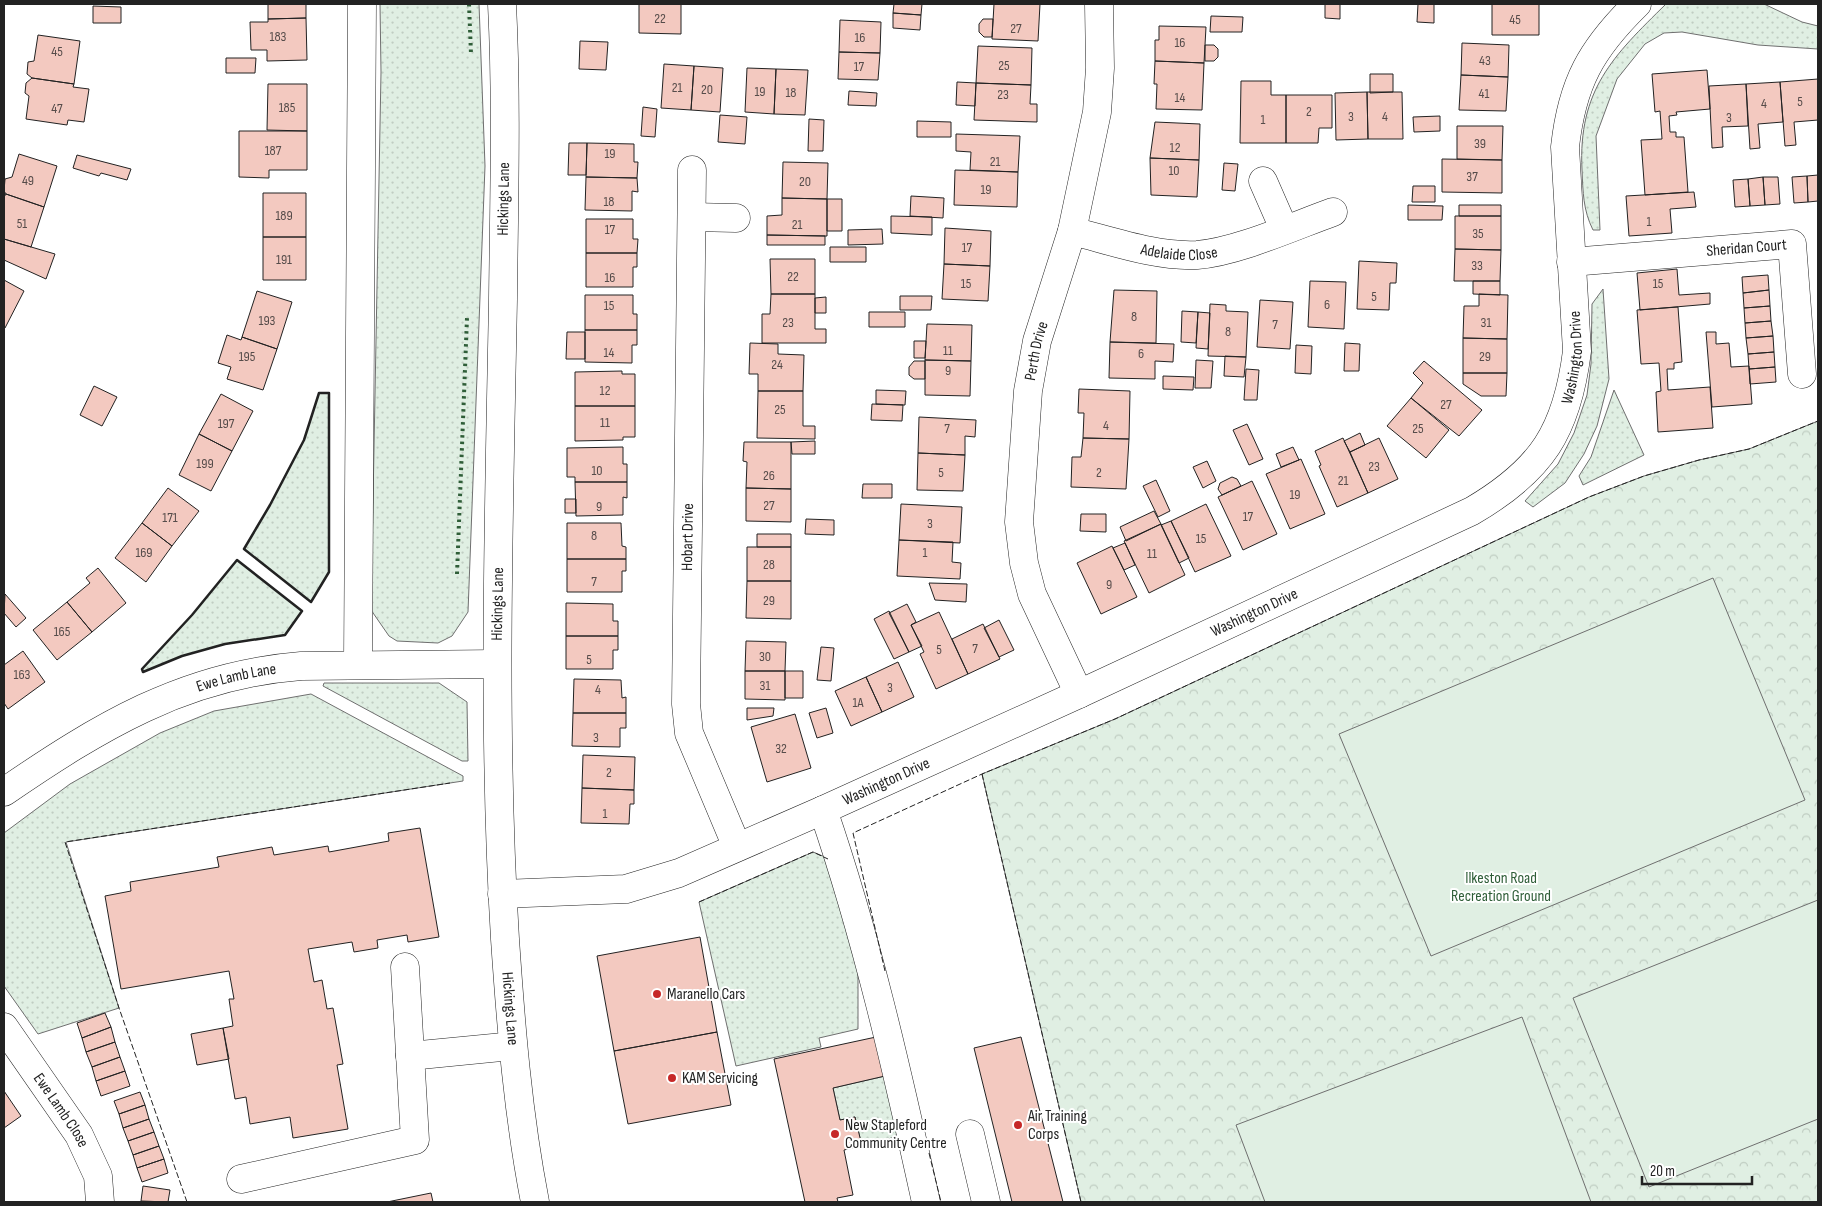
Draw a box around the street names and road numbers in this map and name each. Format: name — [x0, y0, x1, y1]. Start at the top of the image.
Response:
street label: Hickings Lane — [494, 162, 514, 236]
street label: Sheridan Court — [1705, 235, 1787, 260]
street label: Adelaide Close — [1138, 240, 1219, 265]
street label: Washington Drive — [1557, 310, 1587, 406]
street label: Perth Drive — [1021, 319, 1052, 382]
street label: Hobart Drive — [678, 503, 698, 571]
street label: Hickings Lane — [488, 567, 508, 641]
street label: Washington Drive — [1208, 584, 1301, 641]
street label: Ewe Lamb Lane — [194, 659, 277, 696]
street label: Washington Drive — [840, 753, 933, 809]
street label: Hickings Lane — [498, 971, 523, 1046]
street label: Ewe Lamb Close — [29, 1069, 93, 1150]

